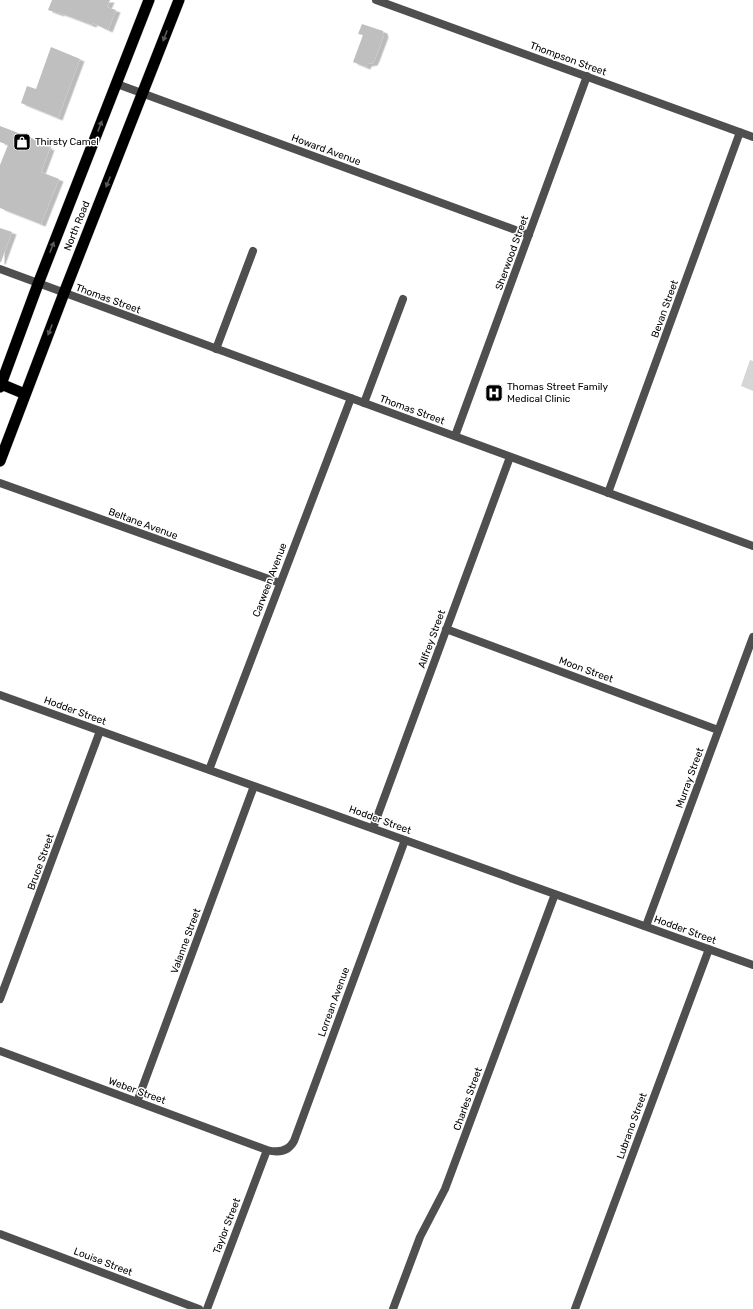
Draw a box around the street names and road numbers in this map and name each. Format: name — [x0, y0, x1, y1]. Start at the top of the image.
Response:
street label: Thompson Street — [528, 40, 608, 78]
street label: Howard Avenue — [290, 132, 363, 168]
street label: North Road — [62, 199, 92, 253]
street label: Sherwood Street — [493, 214, 531, 292]
street label: Bevan Street — [649, 278, 681, 339]
street label: Thomas Street — [74, 282, 142, 316]
street label: Thomas Street — [378, 393, 446, 427]
street label: Beltane Avenue — [107, 506, 180, 542]
street label: Carween Avenue — [250, 541, 290, 619]
street label: Allfrey Street — [416, 608, 448, 670]
street label: Moon Street — [557, 655, 615, 685]
street label: Hodder Street — [42, 694, 108, 728]
street label: Murray Street — [674, 746, 707, 810]
street label: Hodder Street — [347, 803, 413, 837]
street label: Bruce Street — [25, 832, 57, 892]
street label: Valanne Street — [169, 907, 203, 975]
street label: Hodder Street — [652, 913, 718, 947]
street label: Lorrean Avenue — [316, 965, 352, 1038]
street label: Charles Street — [451, 1066, 485, 1132]
street label: Weber Street — [107, 1075, 167, 1107]
street label: Lubrano Street — [614, 1091, 650, 1161]
street label: Taylor Street — [211, 1196, 243, 1256]
street label: Louise Street — [72, 1245, 134, 1279]

